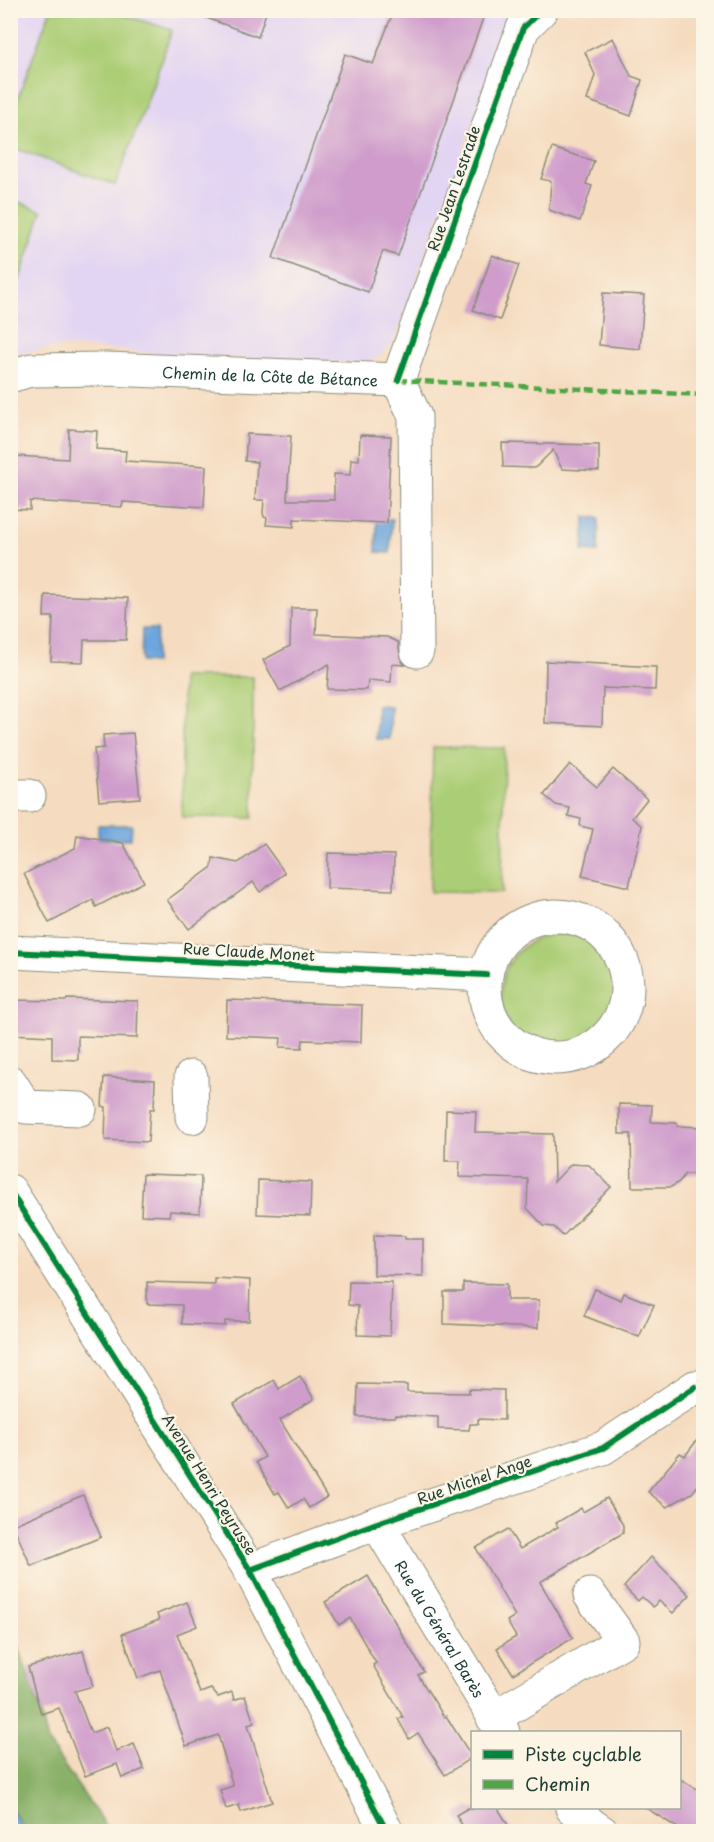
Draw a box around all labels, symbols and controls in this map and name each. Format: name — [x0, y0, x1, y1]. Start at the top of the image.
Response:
street label: Rue Jean Lestrade — [421, 122, 485, 254]
street label: Chemin de la Côte de Bétance — [162, 360, 378, 391]
street label: Rue Claude Monet — [182, 936, 316, 966]
street label: Avenue Henri Peyrusse — [157, 1409, 263, 1559]
street label: Rue Michel Ange — [414, 1449, 534, 1509]
street label: Rue du Général Barès — [390, 1555, 491, 1702]
legend — [471, 1731, 681, 1809]
text: Piste cyclable — [525, 1740, 642, 1767]
text: Chemin — [525, 1770, 590, 1797]

